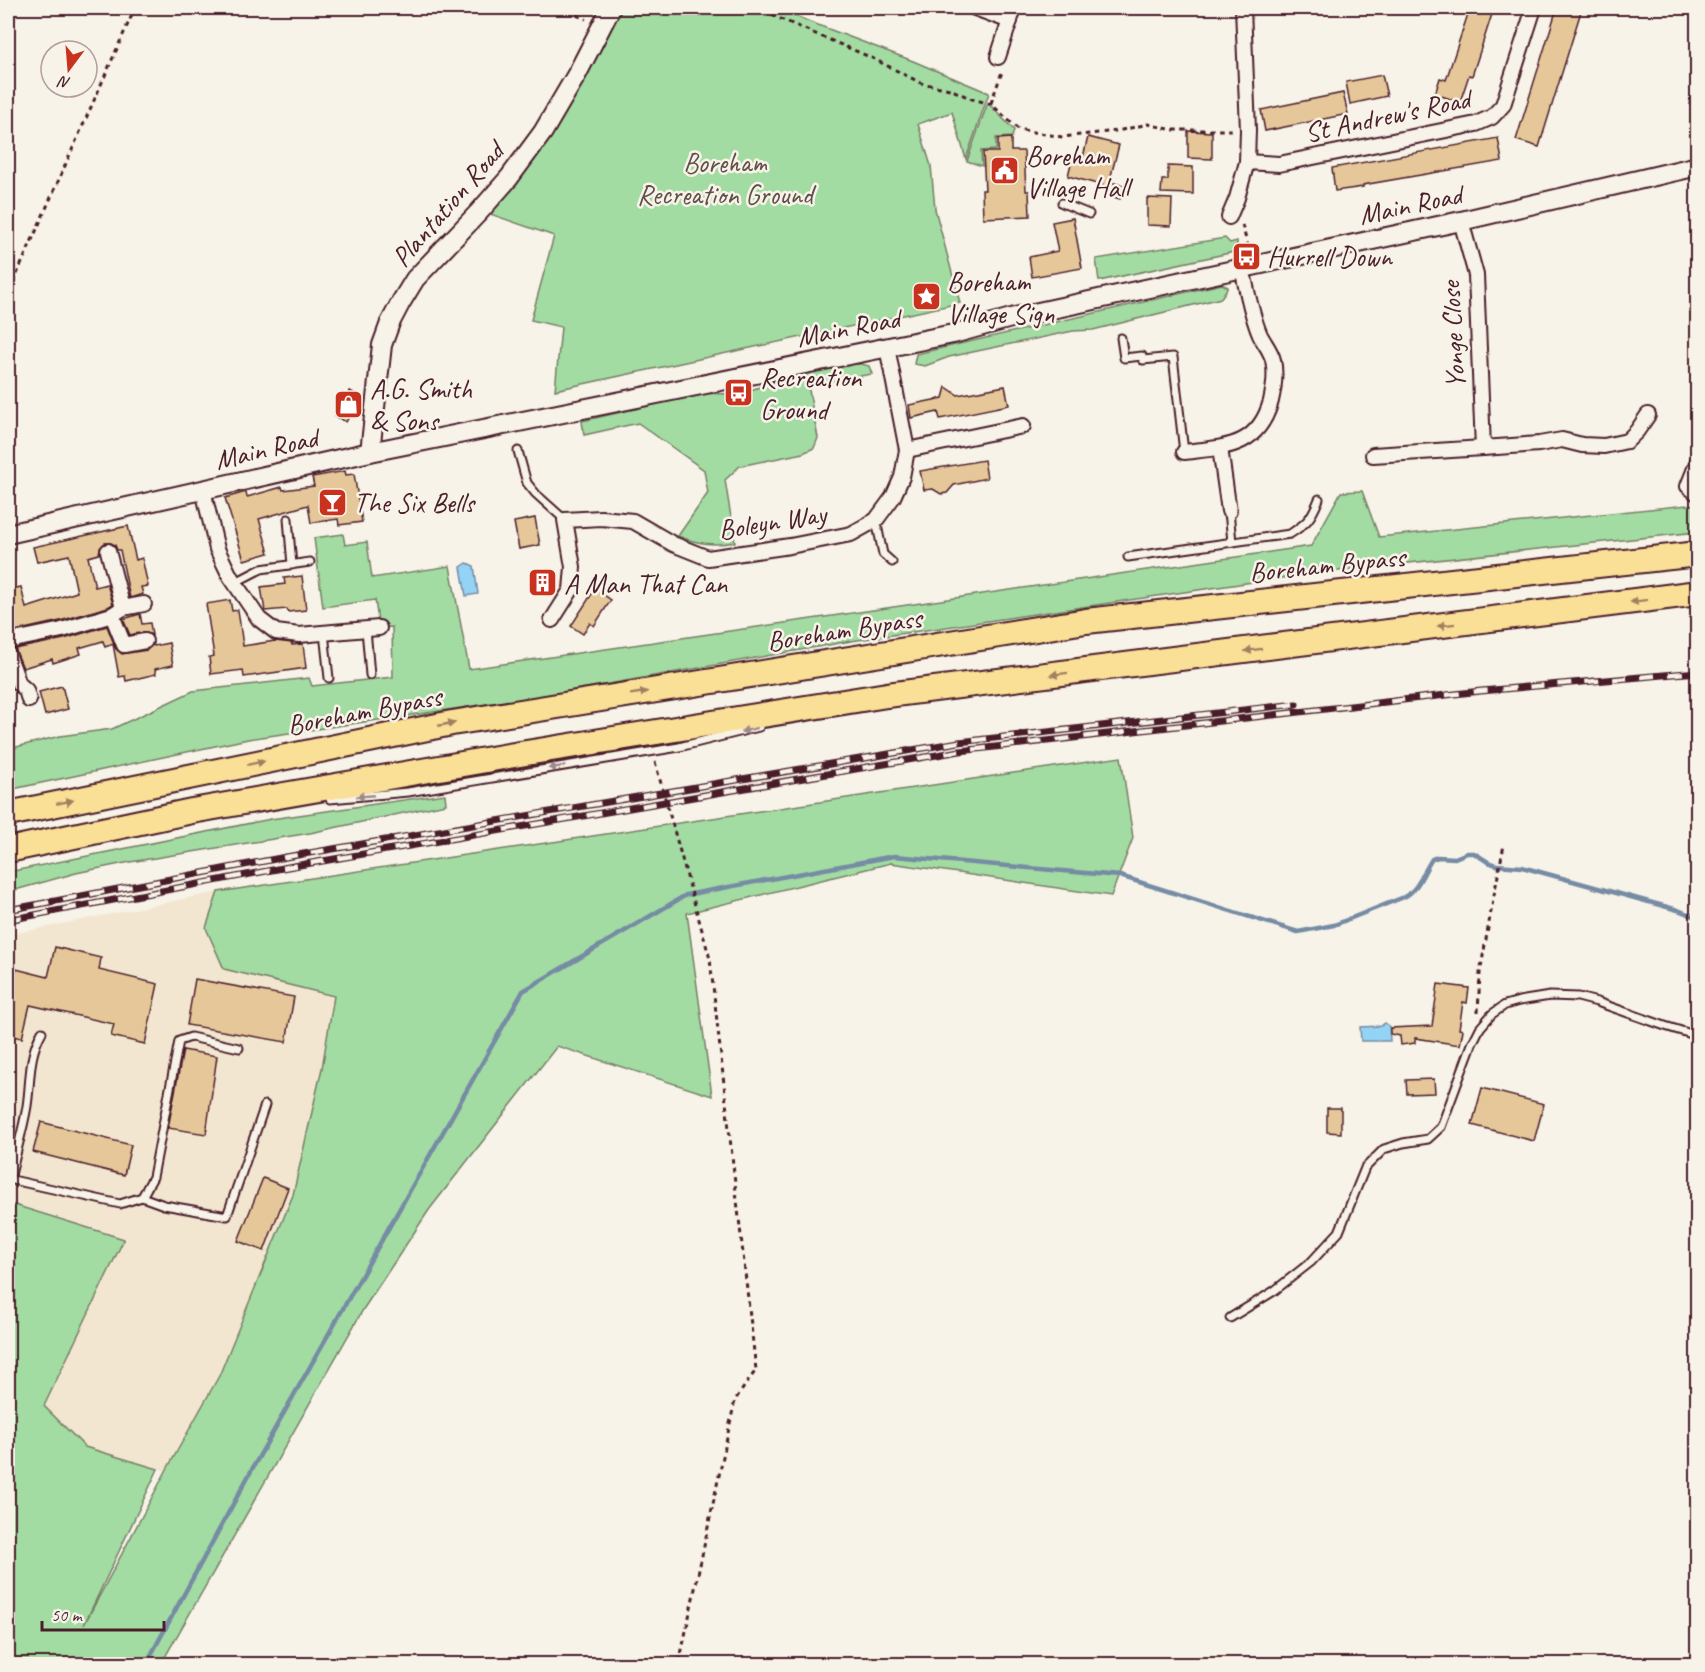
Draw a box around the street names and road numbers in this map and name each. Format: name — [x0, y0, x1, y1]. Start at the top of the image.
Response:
street label: St Andrew's Road — [1301, 80, 1477, 150]
street label: Plantation Road — [384, 132, 514, 274]
street label: Main Road — [1356, 176, 1469, 232]
street label: Yonge Close — [1432, 278, 1473, 390]
street label: Main Road — [794, 300, 906, 355]
street label: Main Road — [211, 419, 325, 477]
street label: Boleyn Way — [716, 495, 831, 547]
street label: Boreham Bypass — [1248, 539, 1409, 590]
street label: Boreham Bypass — [764, 600, 926, 659]
street label: Boreham Bypass — [284, 678, 447, 743]

